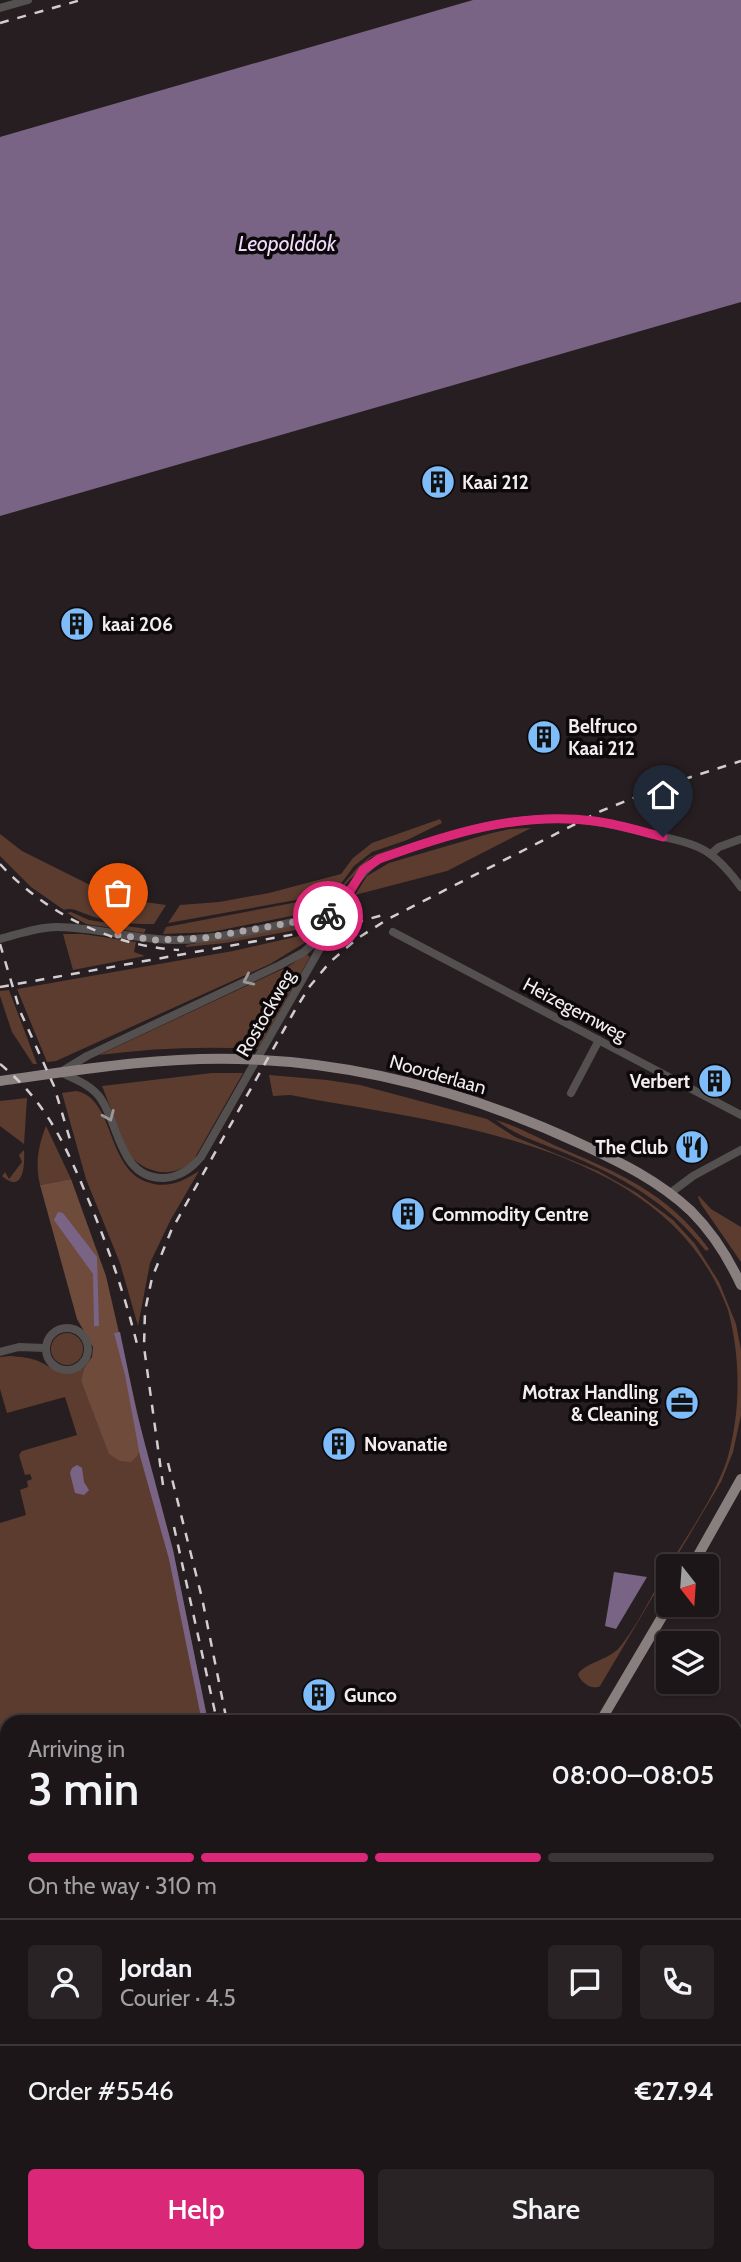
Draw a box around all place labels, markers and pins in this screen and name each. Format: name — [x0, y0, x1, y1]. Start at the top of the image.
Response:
building icon: Kaai 212 — [419, 463, 457, 501]
place label: Kaai 212 — [462, 471, 529, 494]
building icon: kaai 206 — [58, 605, 96, 643]
place label: kaai 206 — [102, 613, 173, 636]
place label: Belfruco Kaai 212 — [568, 715, 637, 760]
building icon: Belfruco Kaai 212 — [525, 718, 563, 756]
pin — [633, 765, 693, 837]
pin — [88, 863, 148, 935]
building icon: Verbert — [696, 1062, 734, 1100]
place label: Verbert — [630, 1070, 690, 1093]
restaurant icon: The Club — [673, 1128, 711, 1166]
place label: The Club — [595, 1136, 668, 1159]
building icon: Commodity Centre — [389, 1195, 427, 1233]
place label: Commodity Centre — [432, 1203, 589, 1226]
place label: Motrax Handling & Cleaning — [522, 1381, 658, 1426]
office icon: Motrax Handling & Cleaning — [663, 1384, 701, 1422]
building icon: Novanatie — [320, 1425, 358, 1463]
place label: Novanatie — [364, 1433, 448, 1456]
building icon: Gunco — [300, 1676, 338, 1714]
place label: Gunco — [344, 1684, 397, 1707]

